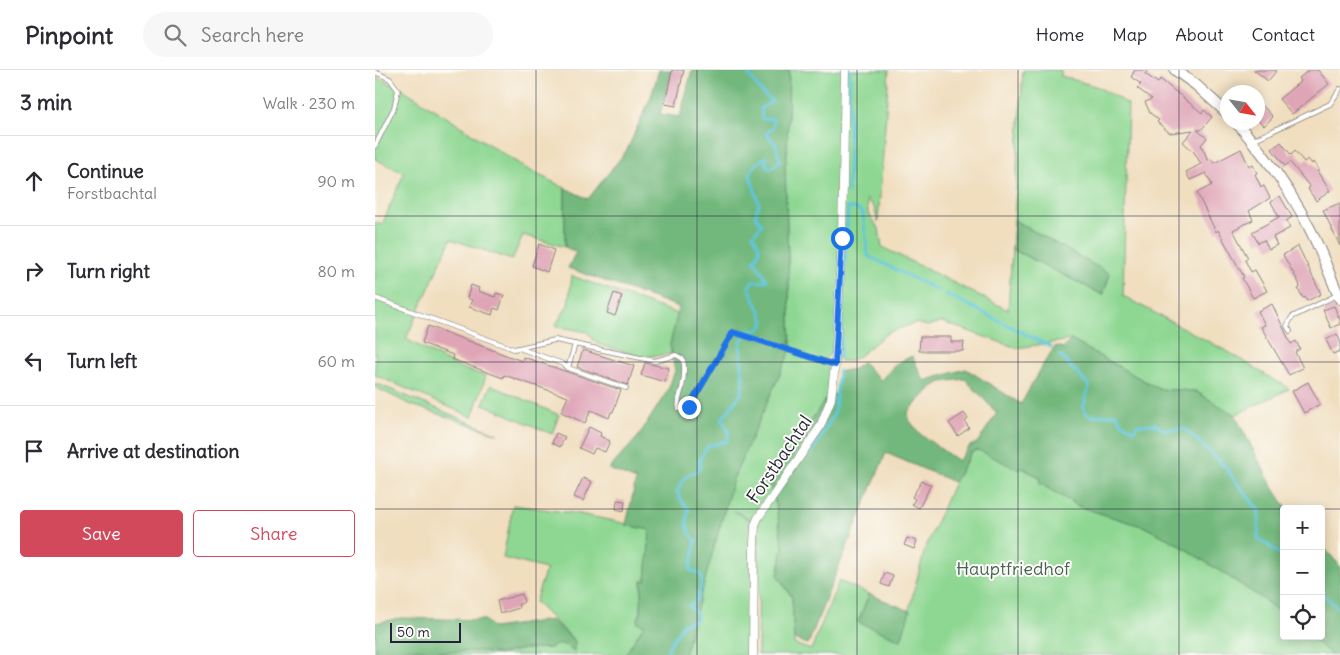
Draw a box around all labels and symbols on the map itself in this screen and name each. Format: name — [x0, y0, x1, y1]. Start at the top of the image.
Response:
north arrow — [1220, 85, 1265, 130]
route start — [831, 227, 854, 250]
route end — [678, 396, 701, 419]
street label: Forstbachtal — [741, 411, 817, 507]
park label: Hauptfriedhof — [956, 557, 1071, 580]
scale bar — [390, 620, 461, 643]

